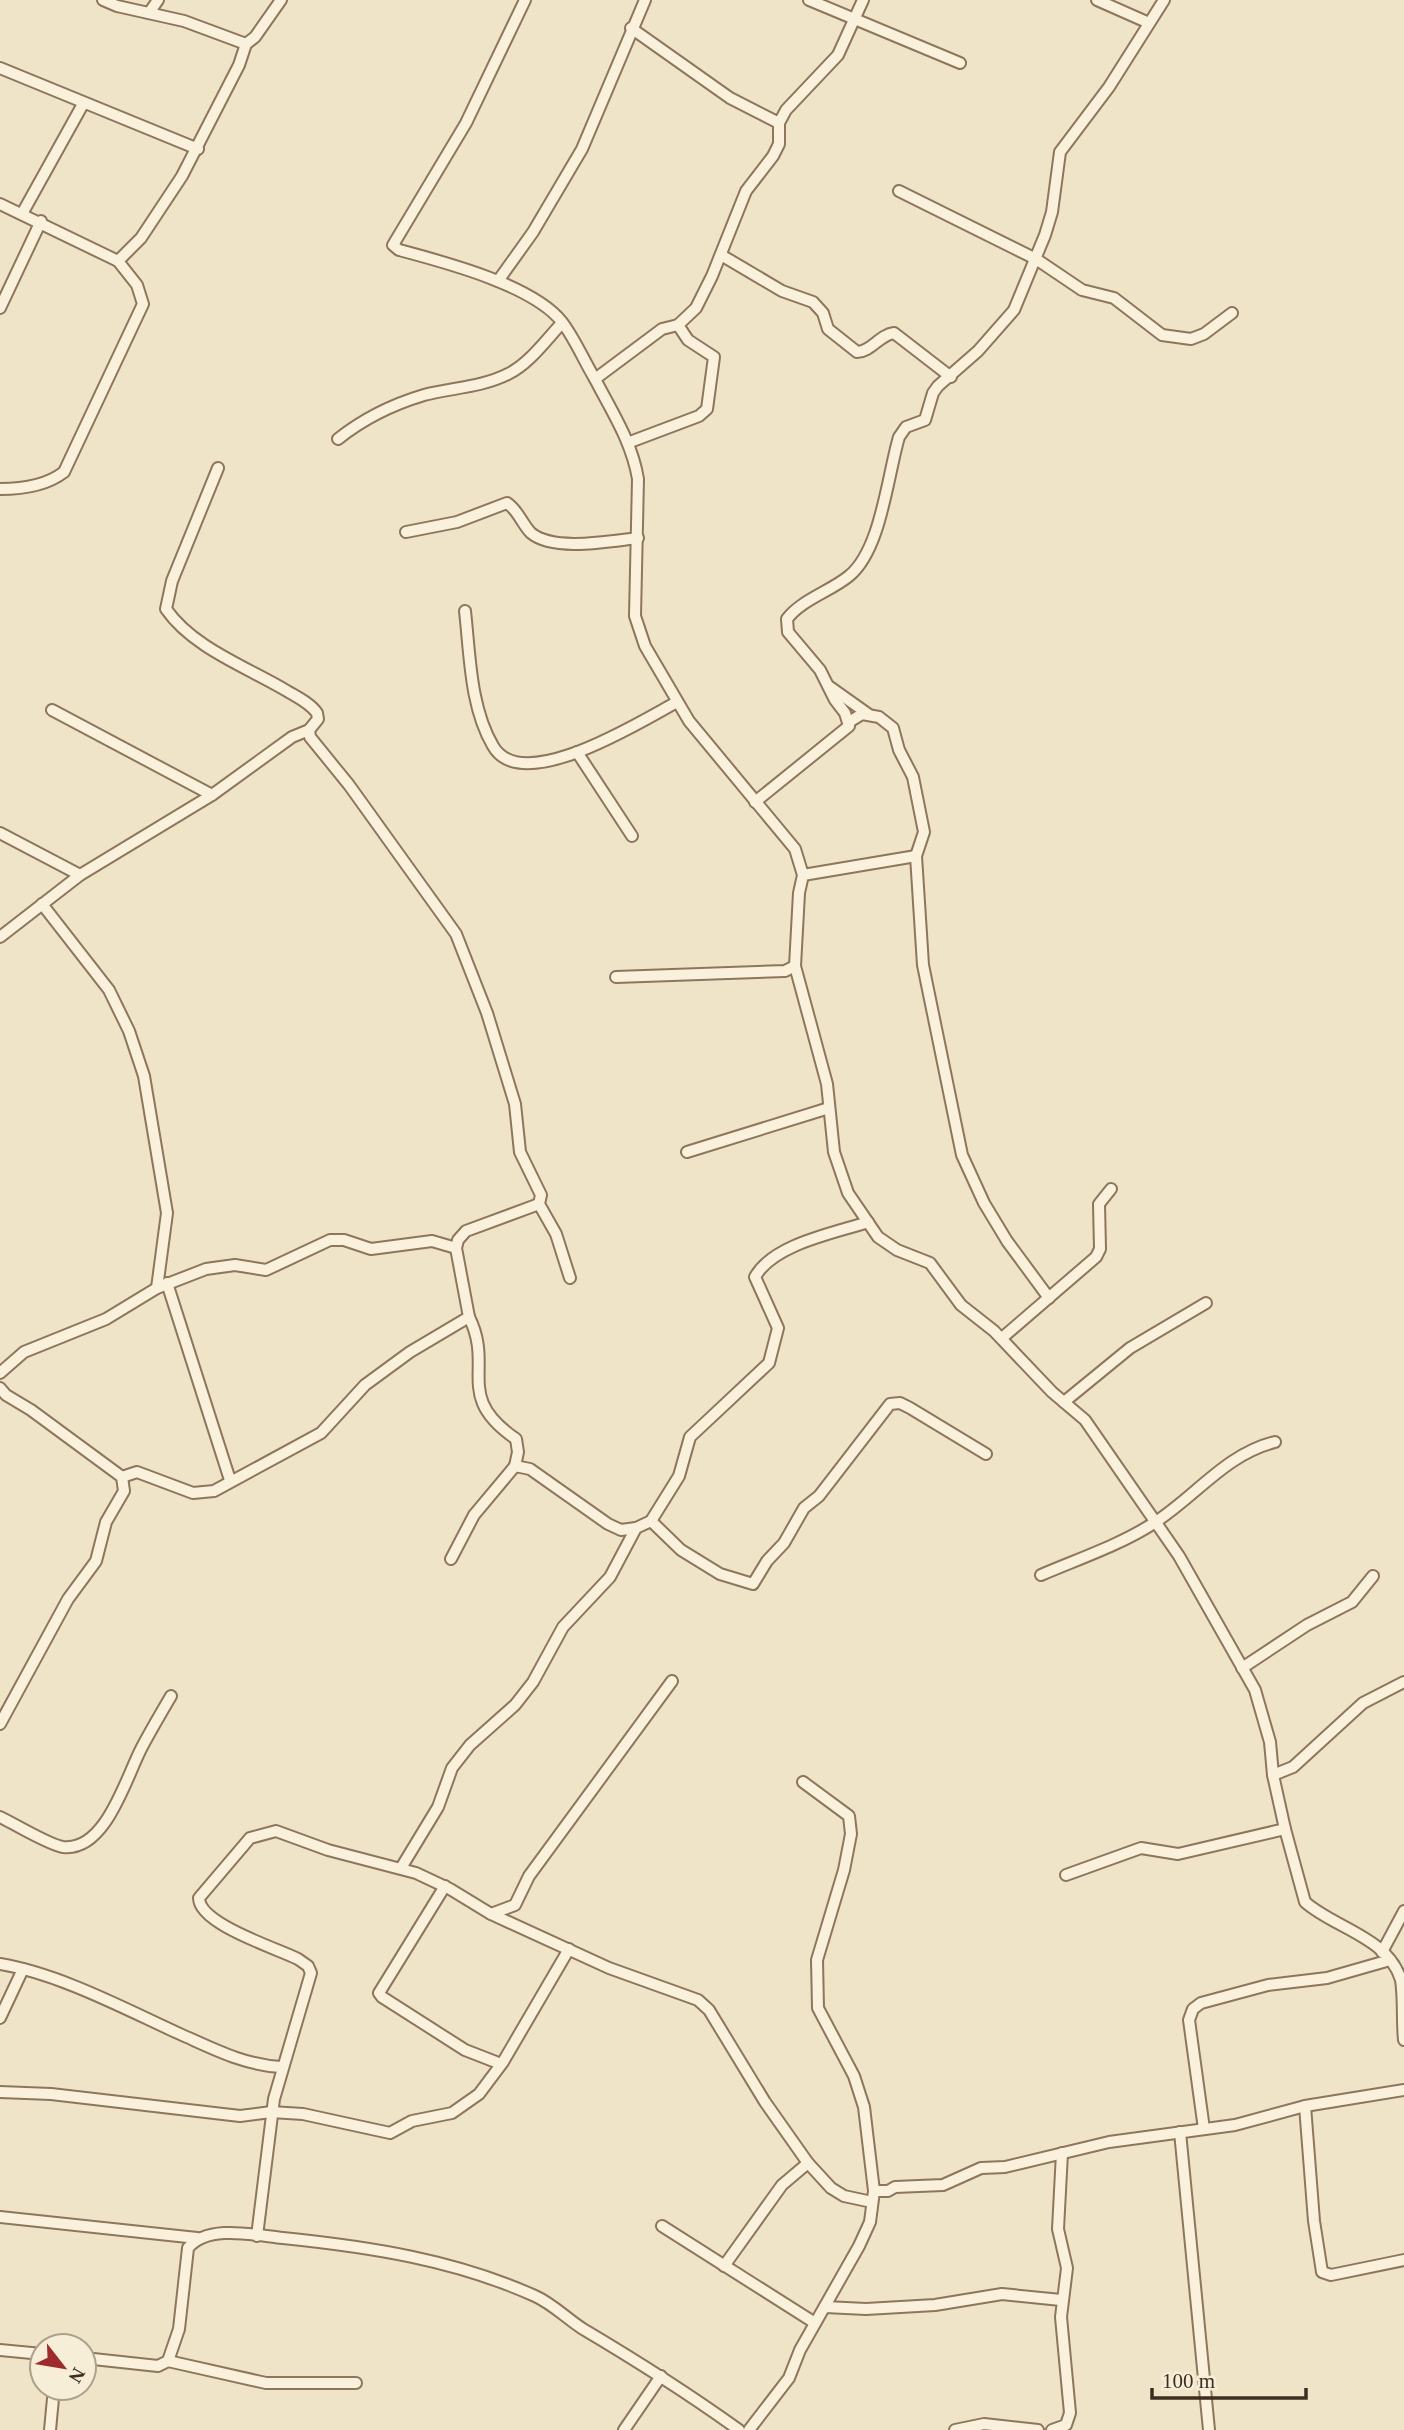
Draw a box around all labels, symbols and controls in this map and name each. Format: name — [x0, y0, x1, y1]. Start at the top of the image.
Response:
north arrow — [28, 2332, 98, 2402]
scale bar — [1152, 2356, 1306, 2400]
text: N — [64, 2364, 90, 2387]
text: 100 m — [1162, 2369, 1215, 2393]

